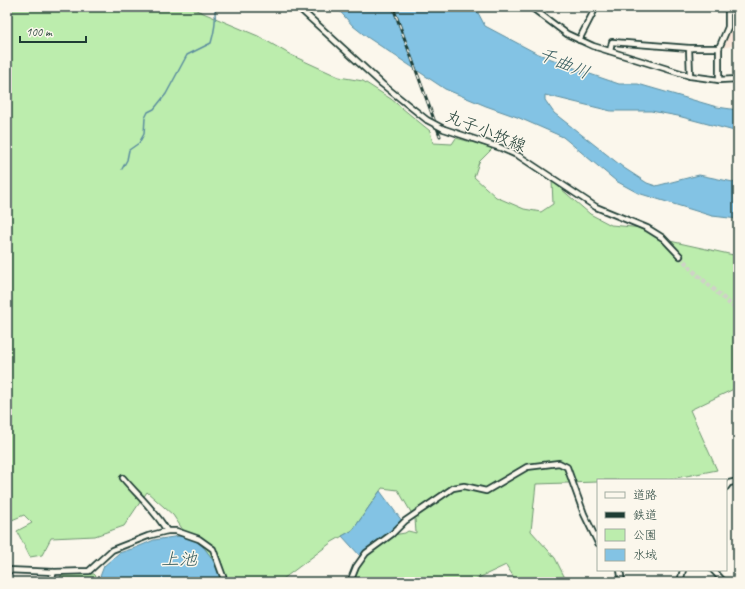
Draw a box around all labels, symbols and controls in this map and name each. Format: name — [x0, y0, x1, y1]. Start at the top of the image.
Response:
scale bar — [20, 18, 86, 44]
text: 100 m — [26, 24, 53, 40]
water label: 千曲川 — [535, 42, 593, 84]
street label: 丸子小牧線 — [443, 105, 529, 157]
legend — [597, 479, 727, 571]
text: 道路 — [633, 487, 657, 503]
text: 鉄道 — [633, 507, 657, 523]
text: 公園 — [633, 527, 657, 543]
text: 水域 — [633, 547, 657, 563]
water label: 上池 — [161, 548, 198, 570]

